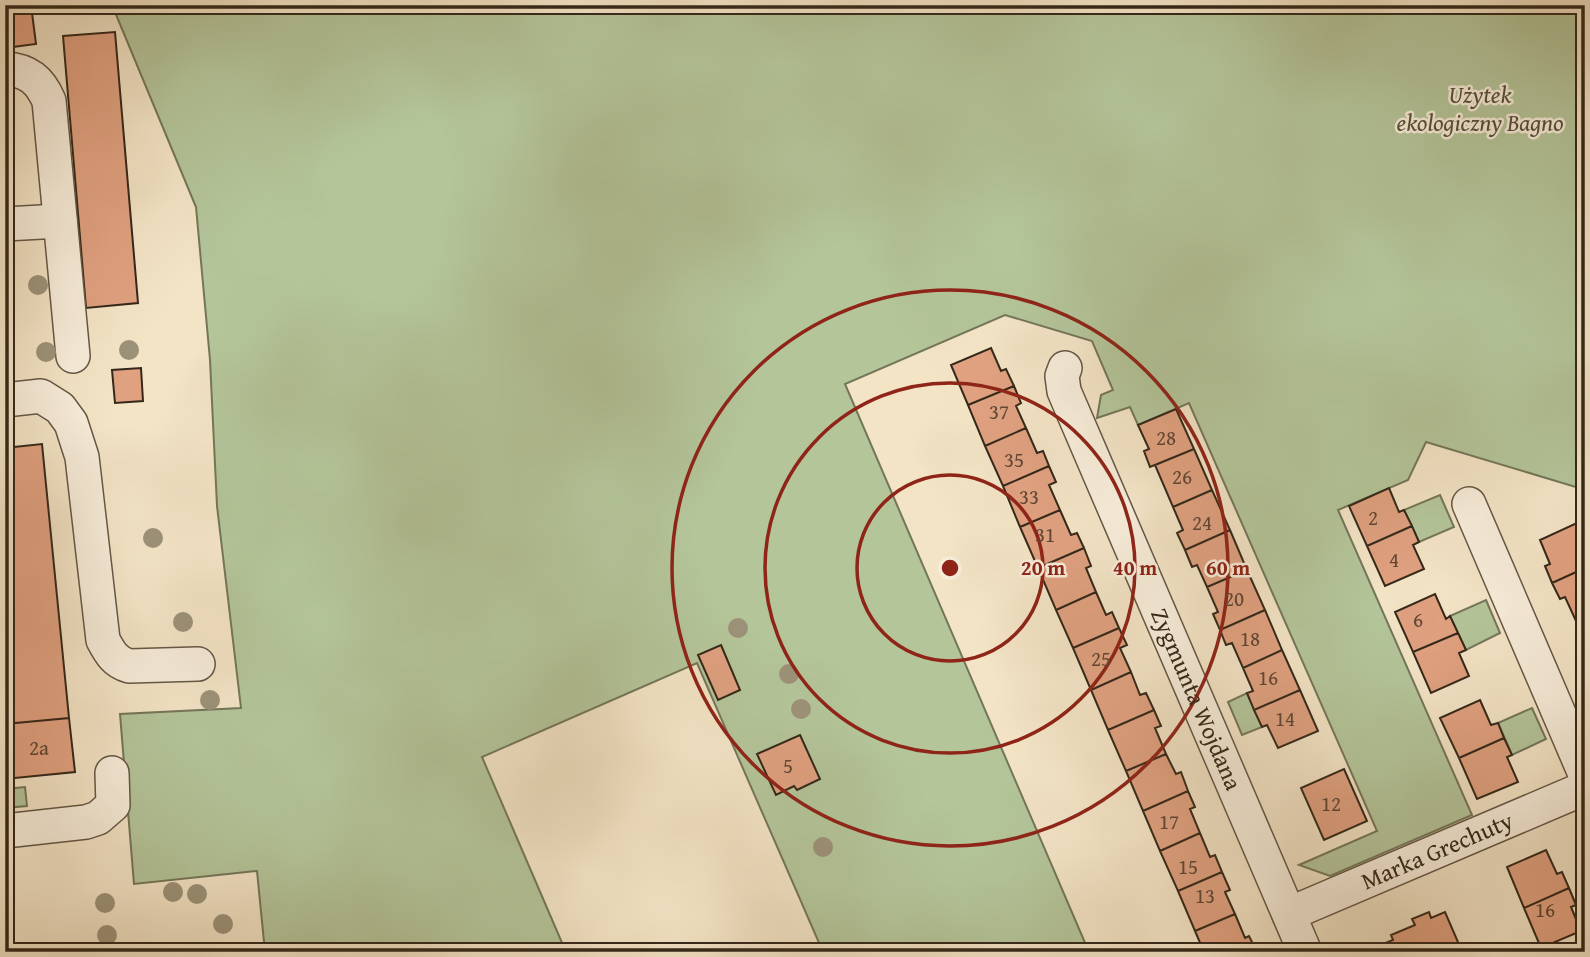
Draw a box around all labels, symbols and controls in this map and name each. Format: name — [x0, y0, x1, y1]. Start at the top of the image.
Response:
park label: Użytek ekologiczny Bagno — [1396, 77, 1564, 140]
house number: 37 — [989, 396, 1009, 427]
house number: 28 — [1156, 422, 1176, 453]
house number: 35 — [1004, 444, 1024, 475]
house number: 26 — [1172, 461, 1192, 492]
house number: 33 — [1019, 481, 1039, 512]
house number: 2 — [1368, 502, 1378, 533]
house number: 24 — [1192, 507, 1212, 538]
house number: 31 — [1035, 519, 1055, 550]
house number: 4 — [1389, 544, 1399, 575]
text: 20 m — [1021, 552, 1065, 583]
text: 40 m — [1113, 552, 1157, 583]
text: 60 m — [1206, 552, 1250, 583]
centre of rings — [938, 556, 962, 580]
house number: 20 — [1224, 583, 1244, 614]
street label: Zygmunta Wojdana — [1142, 602, 1252, 796]
house number: 6 — [1413, 604, 1423, 635]
house number: 18 — [1240, 623, 1260, 654]
house number: 25 — [1091, 643, 1111, 674]
house number: 16 — [1258, 662, 1278, 693]
house number: 14 — [1275, 703, 1295, 734]
house number: 2a — [29, 732, 49, 763]
house number: 5 — [783, 750, 793, 781]
house number: 12 — [1321, 788, 1341, 819]
street label: Marka Grechuty — [1356, 803, 1518, 898]
house number: 17 — [1159, 806, 1179, 837]
house number: 15 — [1178, 851, 1198, 882]
house number: 13 — [1195, 880, 1215, 911]
house number: 16 — [1535, 894, 1555, 925]

